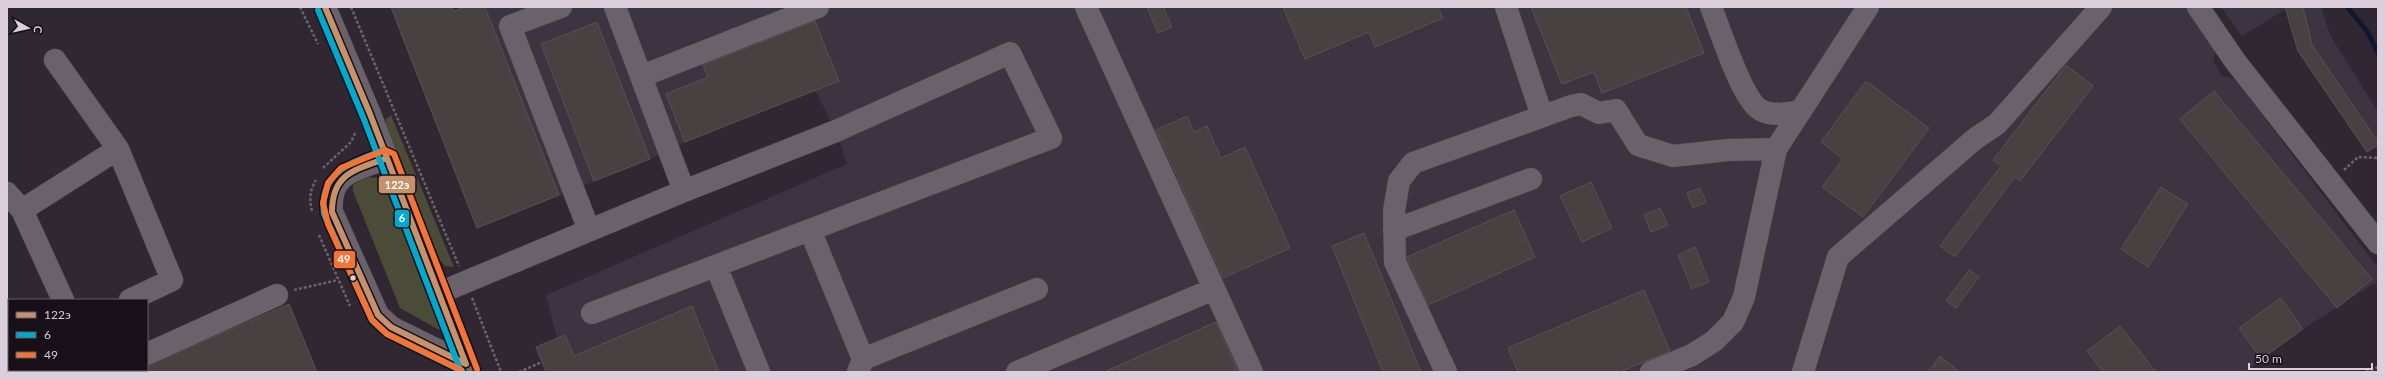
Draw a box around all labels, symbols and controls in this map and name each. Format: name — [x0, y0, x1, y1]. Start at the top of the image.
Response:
north arrow — [8, 8, 48, 48]
text: С — [31, 25, 45, 35]
line badge: 122э — [378, 175, 416, 194]
text: 122э — [385, 178, 409, 191]
line badge: 6 — [394, 209, 410, 228]
text: 6 — [399, 211, 406, 224]
line badge: 49 — [333, 250, 356, 269]
text: 49 — [338, 252, 350, 265]
unlabelled marker — [348, 273, 358, 283]
legend — [8, 299, 148, 371]
text: 122э — [44, 307, 71, 322]
text: 6 — [44, 327, 51, 342]
scale bar — [2249, 345, 2372, 371]
text: 49 — [44, 347, 58, 362]
text: 50 m — [2255, 351, 2282, 366]

